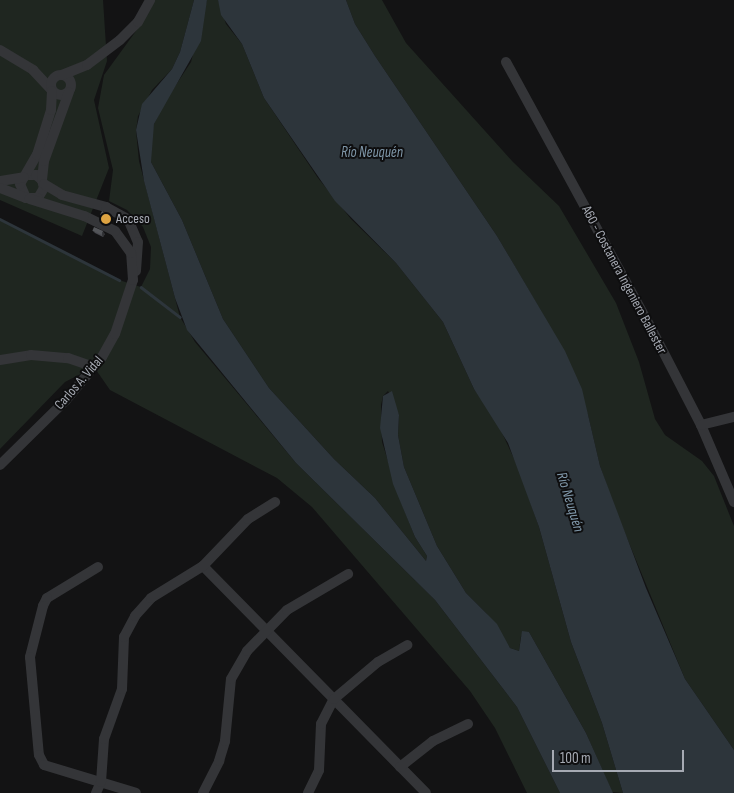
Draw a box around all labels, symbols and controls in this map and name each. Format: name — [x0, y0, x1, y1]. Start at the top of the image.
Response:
water label: Río Neuquén — [341, 144, 403, 162]
street label: A60 - Costanera Ingeniero Ballester — [578, 203, 670, 357]
place label: Acceso — [116, 211, 150, 227]
marker: Acceso — [100, 213, 112, 225]
street label: Carlos A. Vidal — [51, 353, 107, 413]
water label: Río Neuquén — [552, 470, 588, 534]
scale bar — [554, 740, 686, 772]
text: 100 m — [560, 749, 591, 768]

